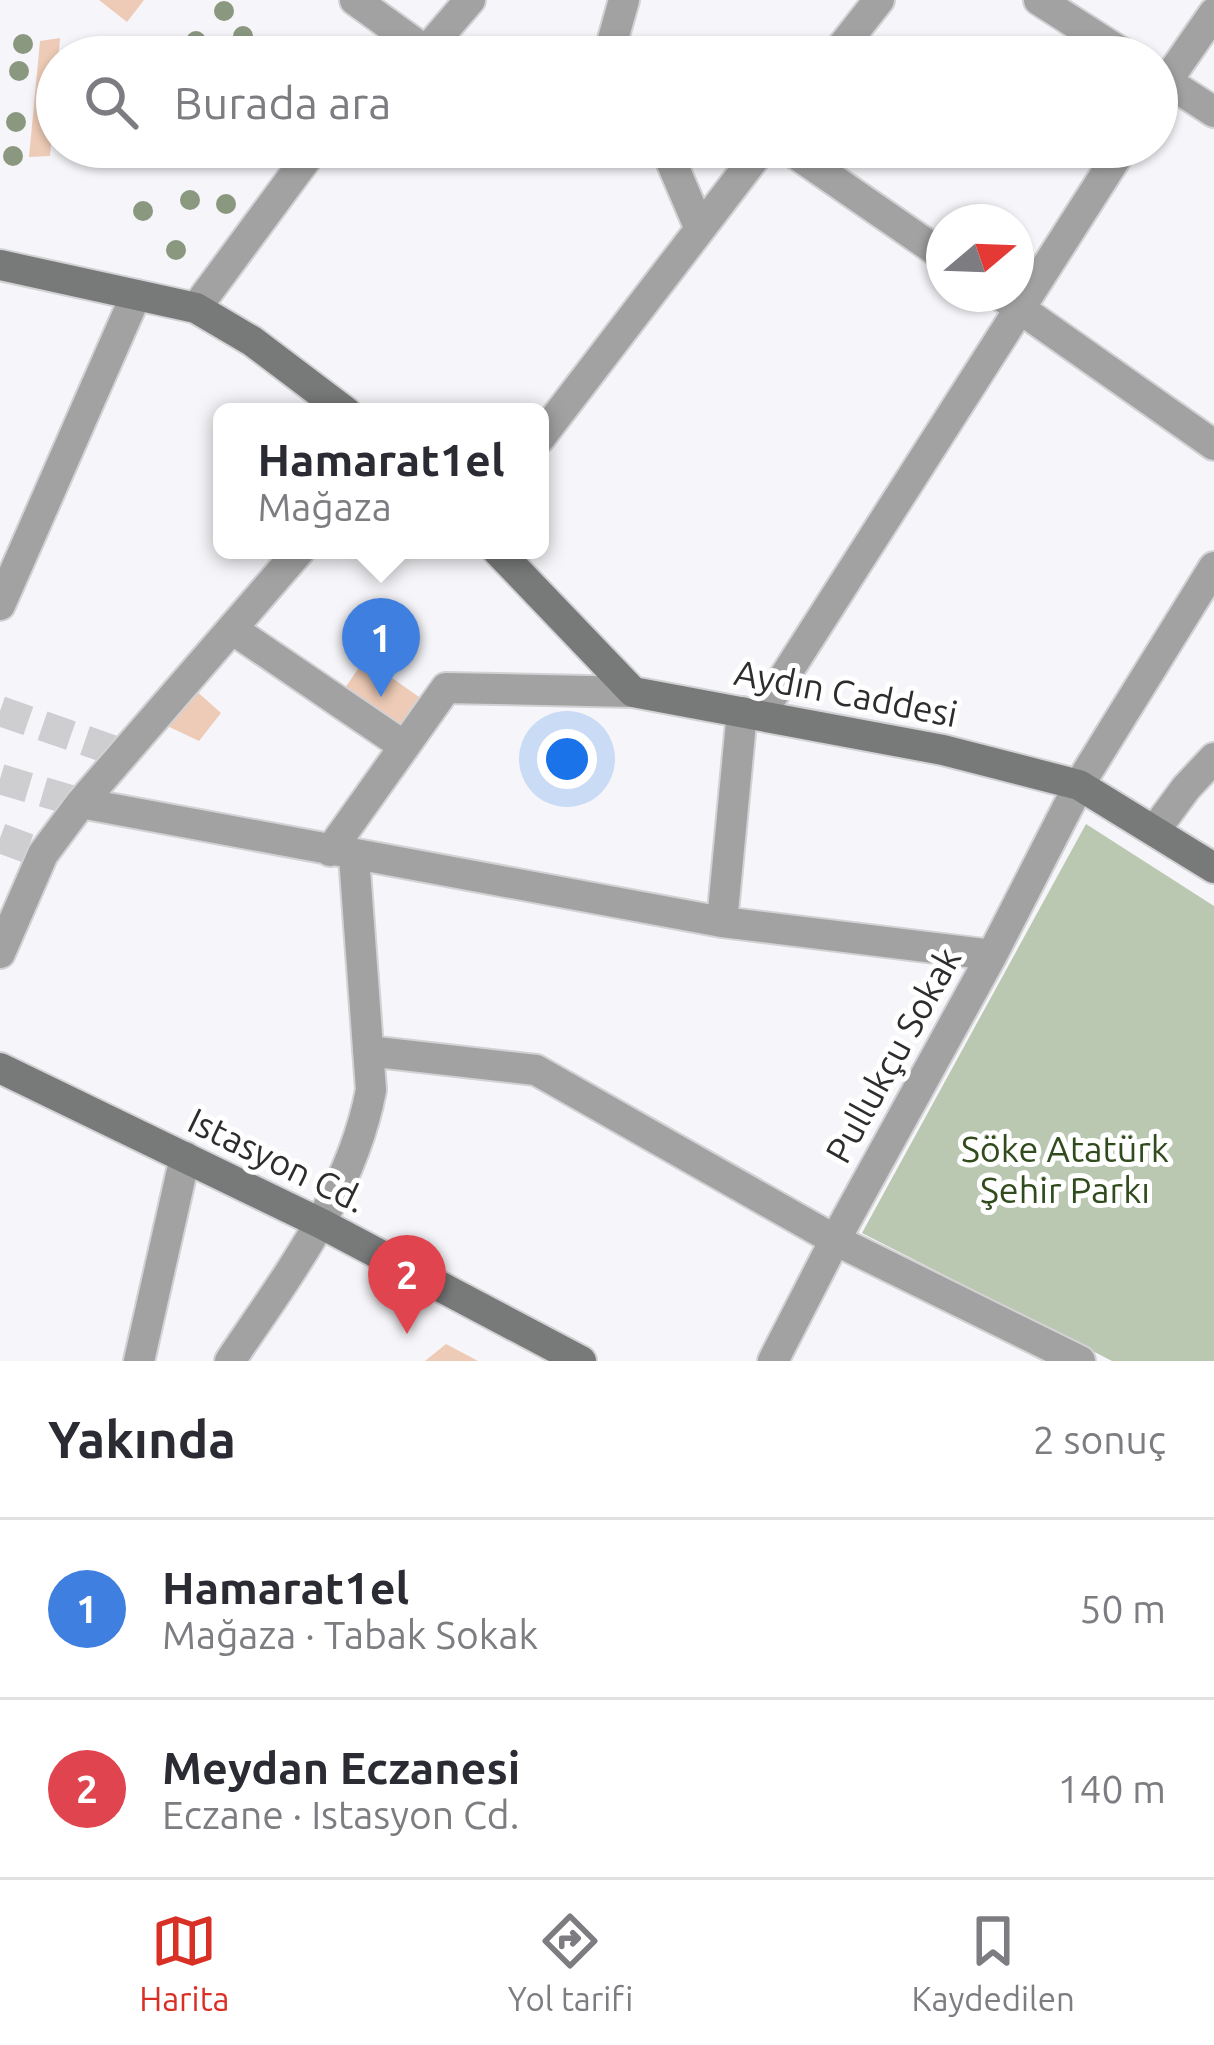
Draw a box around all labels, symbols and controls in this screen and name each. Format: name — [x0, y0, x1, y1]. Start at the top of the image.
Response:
search box — [36, 36, 1178, 168]
icon: search — [78, 69, 144, 135]
text: Burada ara — [174, 77, 391, 128]
north arrow — [926, 204, 1034, 312]
popup — [213, 403, 549, 559]
text: Hamarat1el — [257, 434, 505, 485]
text: Mağaza — [257, 485, 392, 528]
pin: 1 — [342, 598, 420, 697]
street label: Aydın Caddesi — [731, 651, 961, 734]
your location — [537, 729, 597, 789]
street label: Pullukçu Sokak — [817, 940, 969, 1169]
street label: Istasyon Cd. — [182, 1099, 373, 1220]
park label: Söke Atatürk Şehir Parkı — [961, 1128, 1169, 1210]
pin: 2 — [368, 1235, 446, 1334]
text: Yakında — [48, 1410, 236, 1468]
text: 2 sonuç — [1033, 1418, 1166, 1461]
text: Hamarat1el — [162, 1562, 409, 1613]
text: 1 — [76, 1587, 98, 1630]
text: 50 m — [1079, 1587, 1166, 1630]
text: Mağaza · Tabak Sokak — [162, 1613, 538, 1656]
text: Meydan Eczanesi — [162, 1742, 520, 1793]
text: 2 — [76, 1767, 98, 1810]
text: 140 m — [1057, 1767, 1166, 1810]
text: Eczane · Istasyon Cd. — [162, 1793, 519, 1836]
tab: Harita — [139, 1908, 230, 2017]
tab: Yol tarifi — [508, 1908, 633, 2017]
tab: Kaydedilen — [911, 1908, 1075, 2017]

